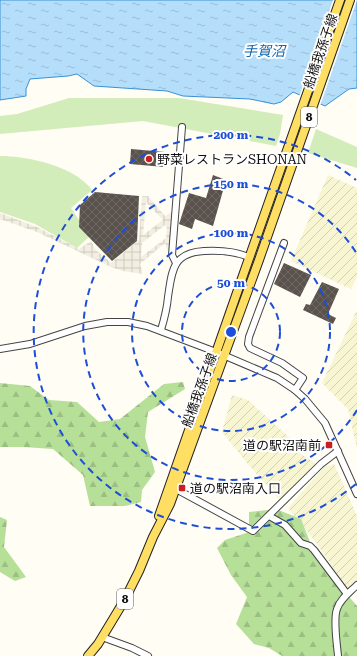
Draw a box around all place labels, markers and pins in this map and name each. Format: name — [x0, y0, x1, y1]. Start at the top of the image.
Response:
place label: 野菜レストランSHONAN — [157, 152, 307, 167]
marker: 野菜レストランSHONAN — [144, 154, 154, 164]
centre of rings — [224, 325, 238, 339]
place label: 道の駅沼南前 — [243, 438, 321, 453]
marker: 道の駅沼南前 — [324, 440, 334, 450]
place label: 道の駅沼南入口 — [190, 481, 281, 496]
marker: 道の駅沼南入口 — [177, 483, 187, 493]

